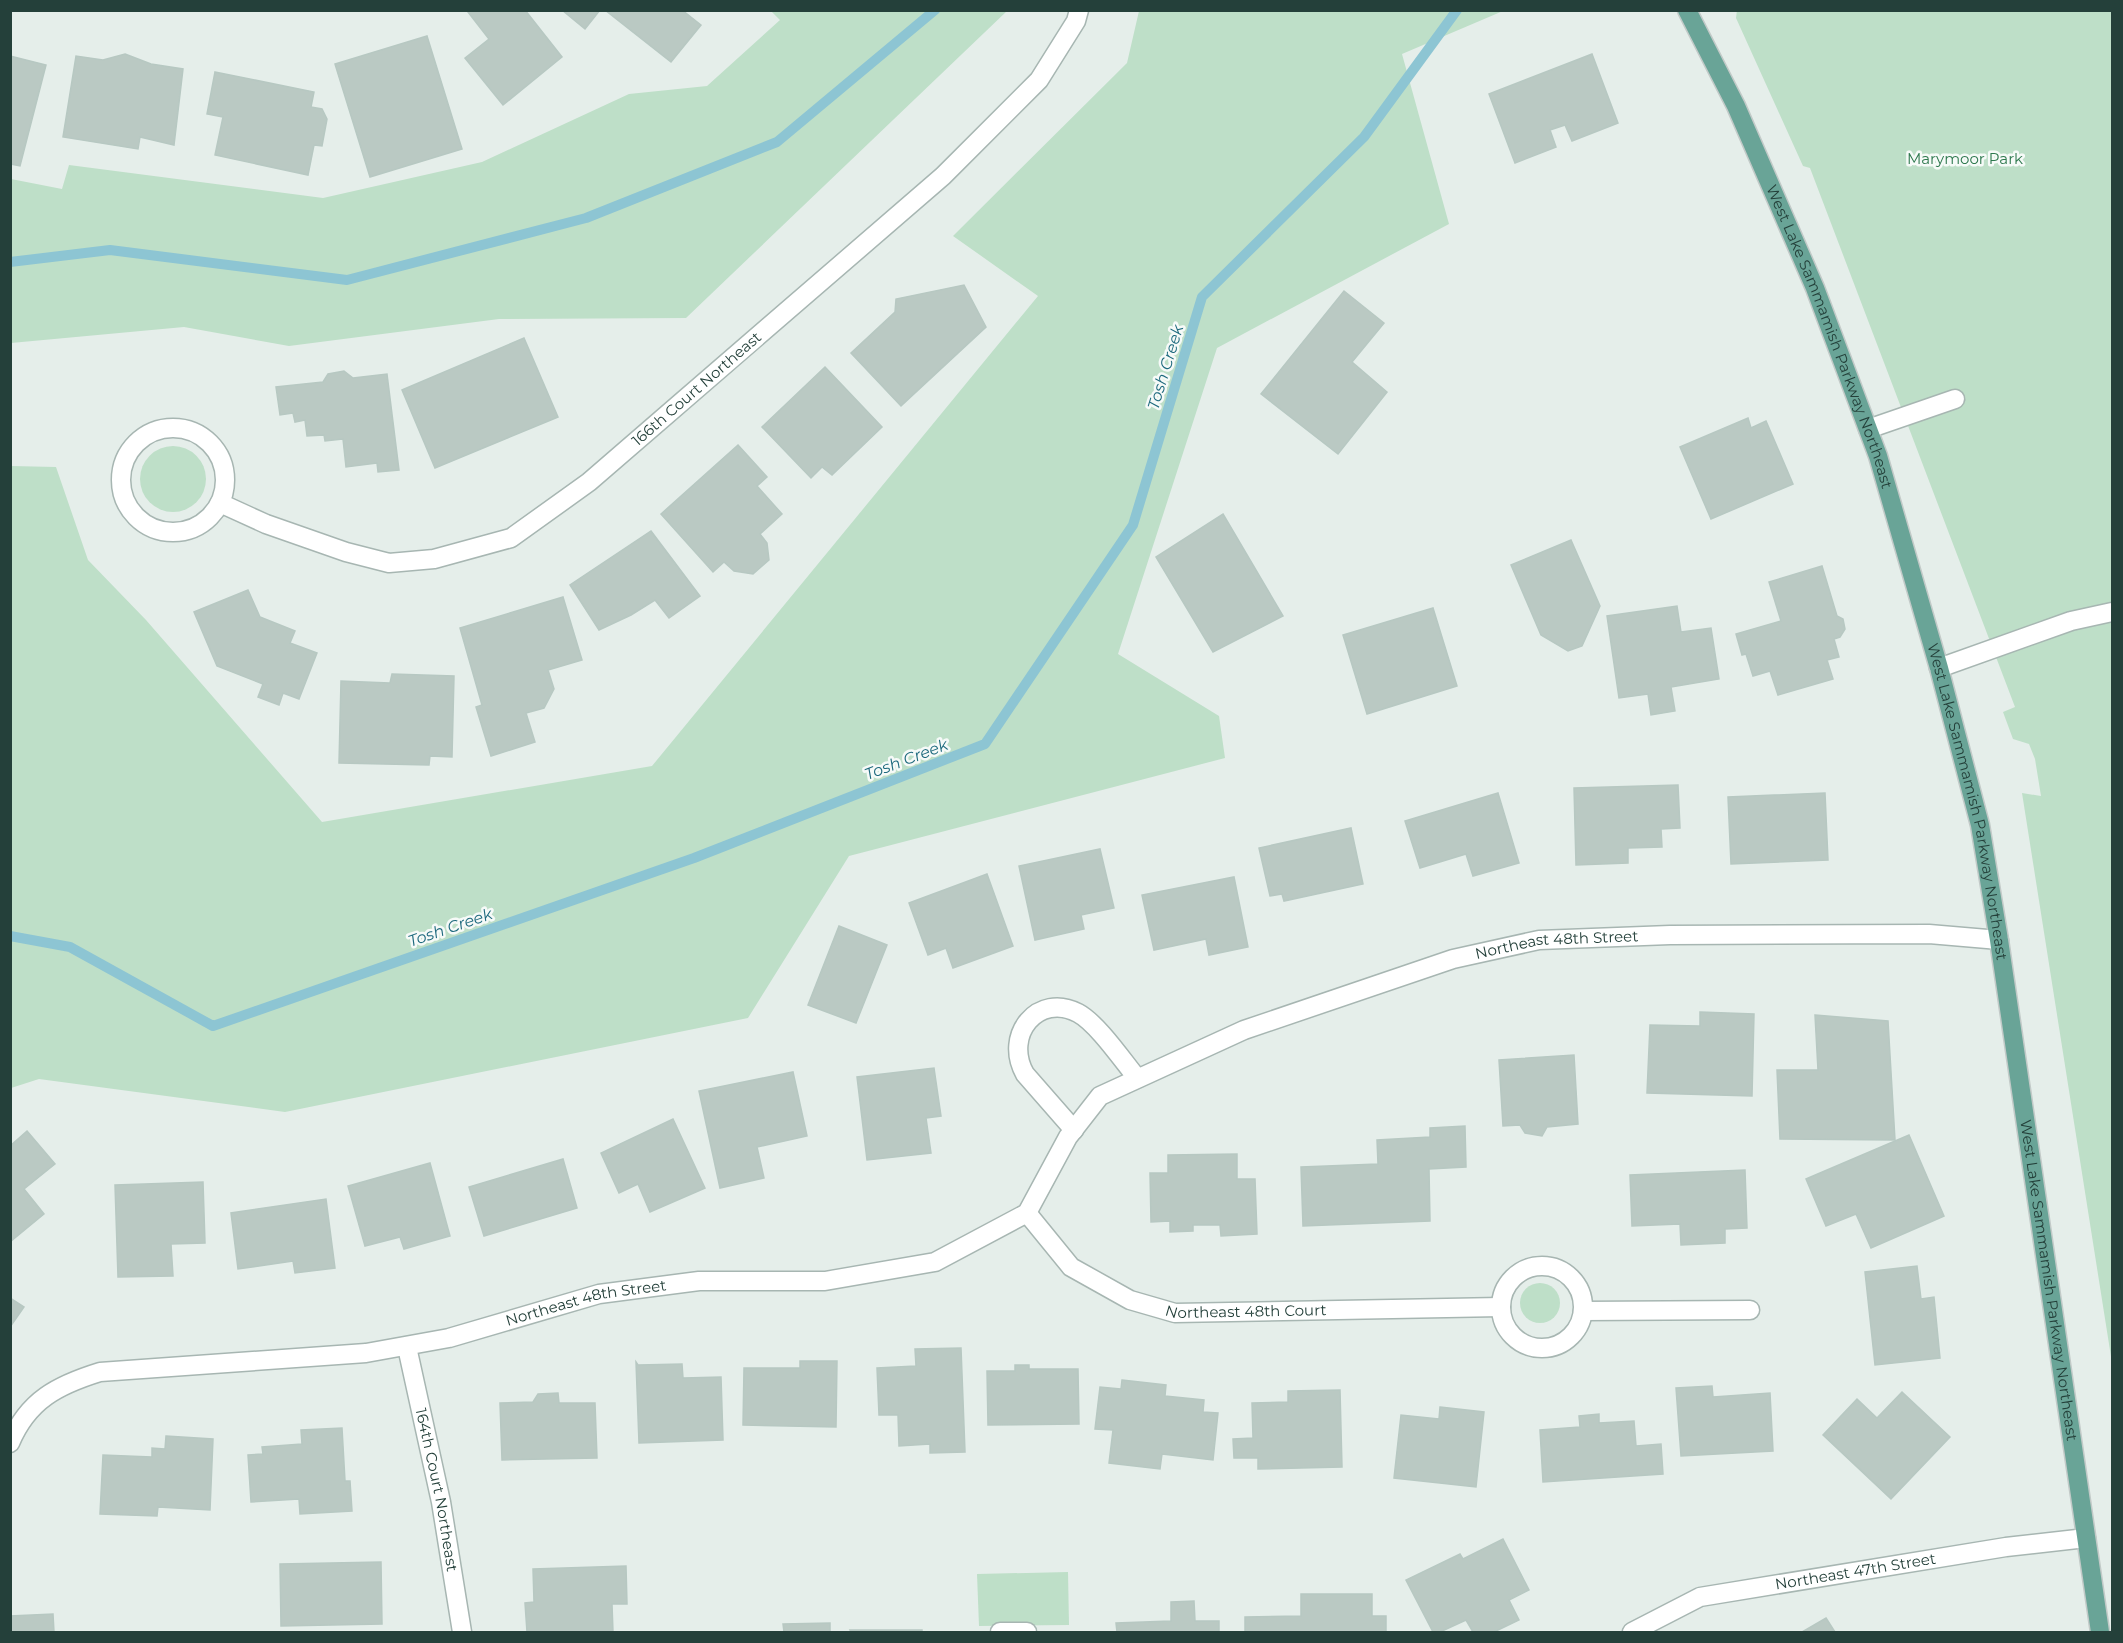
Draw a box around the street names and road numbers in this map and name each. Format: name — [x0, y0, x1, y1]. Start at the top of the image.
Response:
street label: West Lake Sammamish Parkway Northeast — [1762, 182, 1897, 491]
street label: 166th Court Northeast — [628, 327, 765, 450]
street label: West Lake Sammamish Parkway Northeast — [1923, 641, 2012, 961]
street label: Northeast 48th Street — [1473, 926, 1639, 963]
street label: West Lake Sammamish Parkway Northeast — [2016, 1118, 2082, 1442]
street label: Northeast 48th Street — [503, 1275, 667, 1330]
street label: Northeast 48th Court — [1163, 1300, 1327, 1322]
street label: 164th Court Northeast — [412, 1406, 462, 1573]
street label: Northeast 47th Street — [1774, 1549, 1937, 1594]

